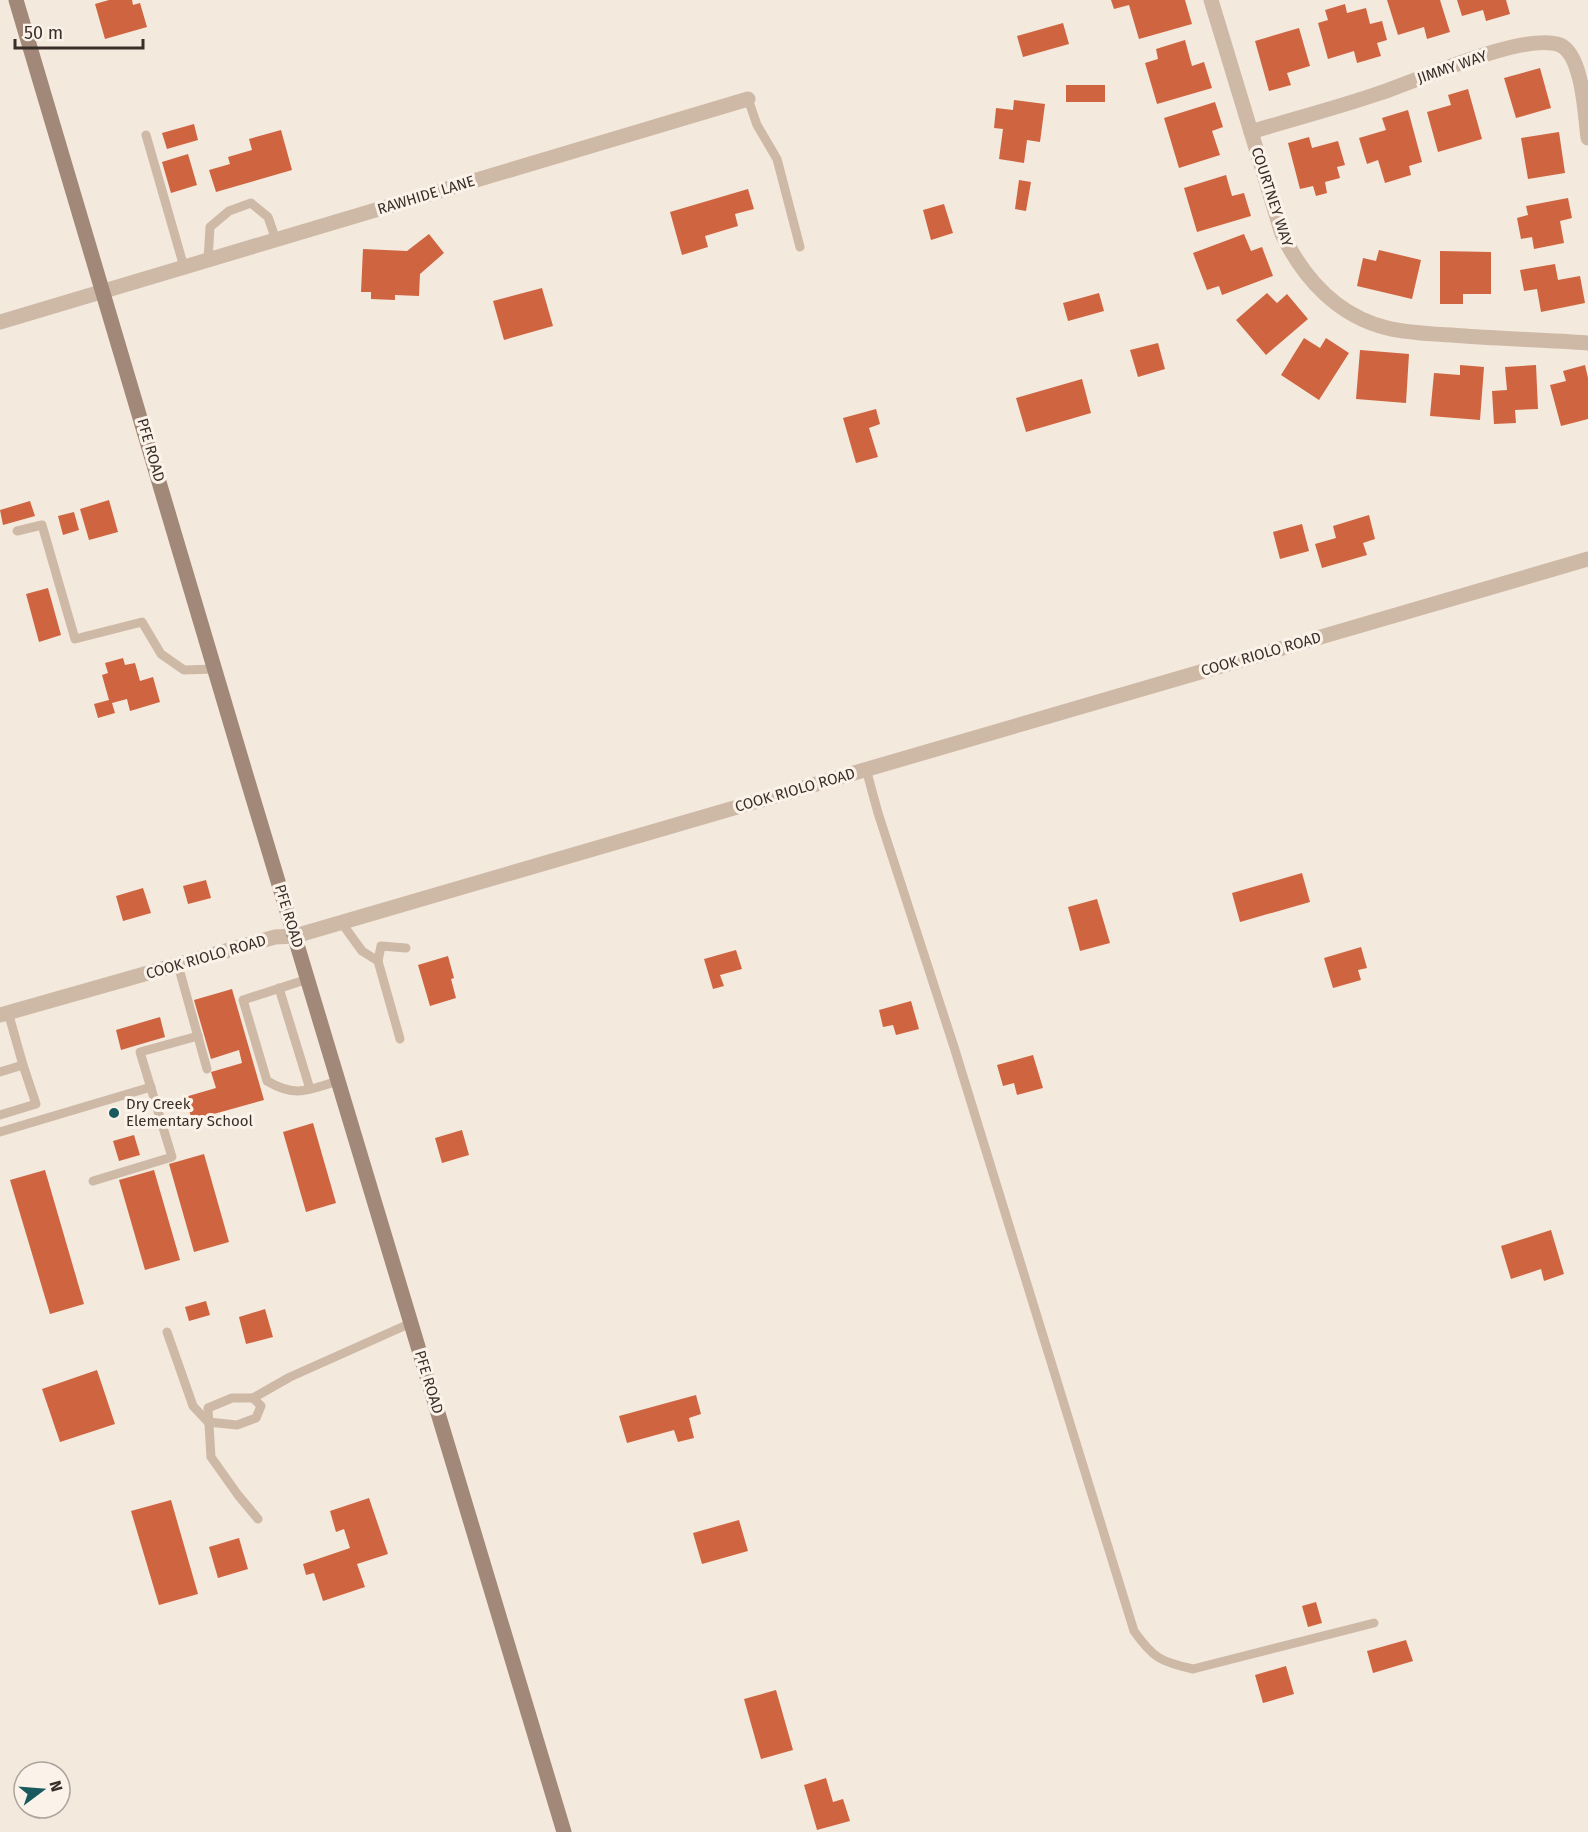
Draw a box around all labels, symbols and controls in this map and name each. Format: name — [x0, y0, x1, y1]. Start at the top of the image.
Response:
scale bar — [15, 12, 142, 50]
text: 50 m — [24, 22, 63, 44]
street label: JIMMY WAY — [1415, 46, 1490, 87]
street label: COURTNEY WAY — [1247, 145, 1297, 250]
street label: RAWHIDE LANE — [375, 172, 477, 218]
street label: PFE ROAD — [133, 416, 169, 484]
street label: COOK RIOLO ROAD — [1199, 628, 1323, 680]
street label: COOK RIOLO ROAD — [733, 764, 857, 816]
street label: PFE ROAD — [271, 882, 307, 950]
street label: COOK RIOLO ROAD — [144, 931, 268, 983]
place label: Dry Creek Elementary School — [126, 1095, 254, 1130]
marker: Dry Creek Elementary School — [107, 1106, 121, 1120]
street label: PFE ROAD — [411, 1348, 447, 1416]
north arrow — [12, 1760, 72, 1820]
text: N — [45, 1778, 67, 1794]

